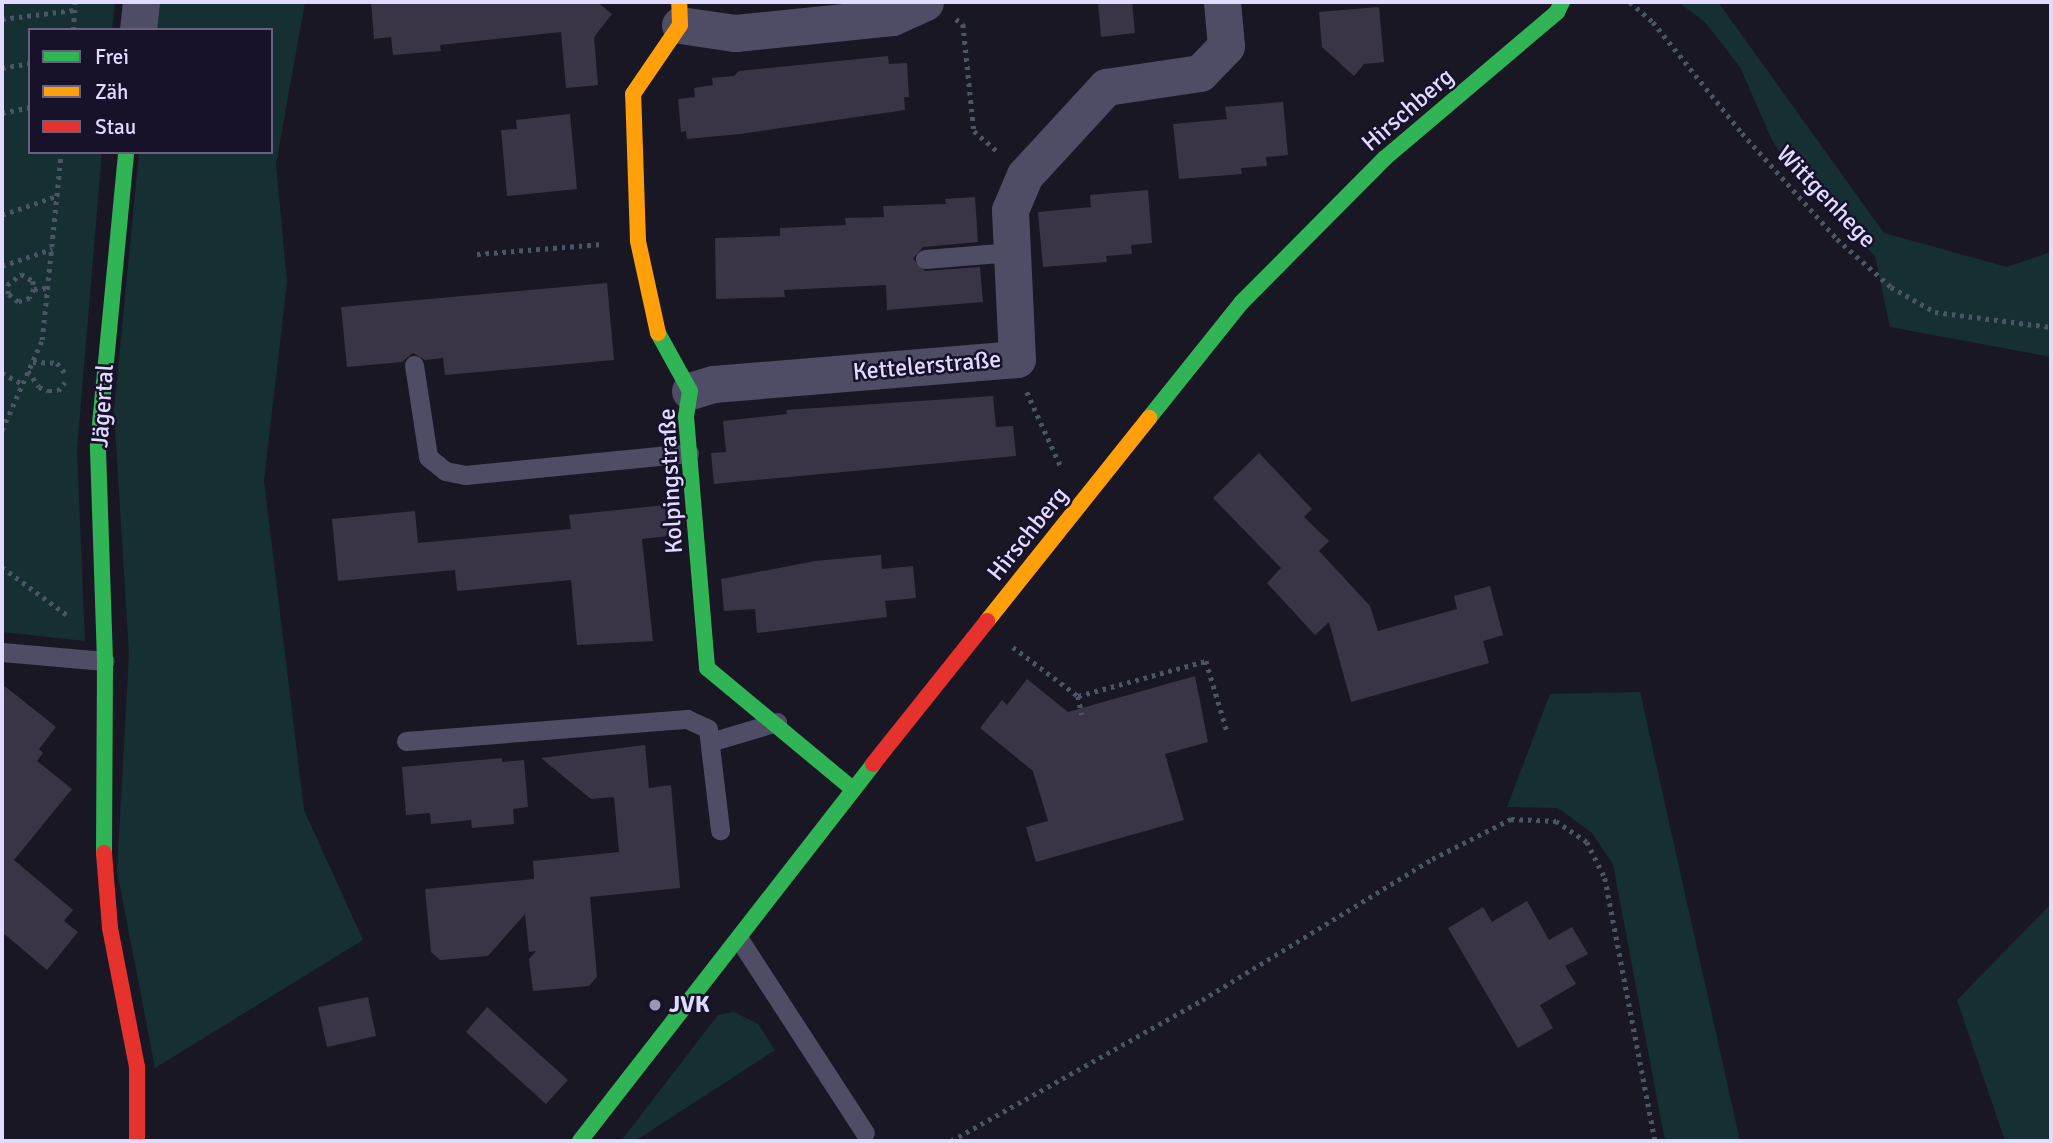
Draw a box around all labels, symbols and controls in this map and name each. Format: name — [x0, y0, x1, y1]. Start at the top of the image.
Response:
legend — [28, 28, 273, 154]
text: Frei — [95, 44, 129, 70]
street label: Hirschberg — [1356, 62, 1460, 158]
text: Zäh — [95, 79, 129, 105]
text: Stau — [95, 114, 136, 140]
street label: Wittgenhege — [1770, 140, 1882, 254]
street label: Kettelerstraße — [852, 345, 1002, 387]
street label: Jägertal — [86, 363, 120, 449]
street label: Kolpingstraße — [653, 408, 689, 554]
street label: Hirschberg — [981, 481, 1075, 587]
place label: JVK — [669, 991, 710, 1019]
marker: JVK — [647, 997, 663, 1013]

